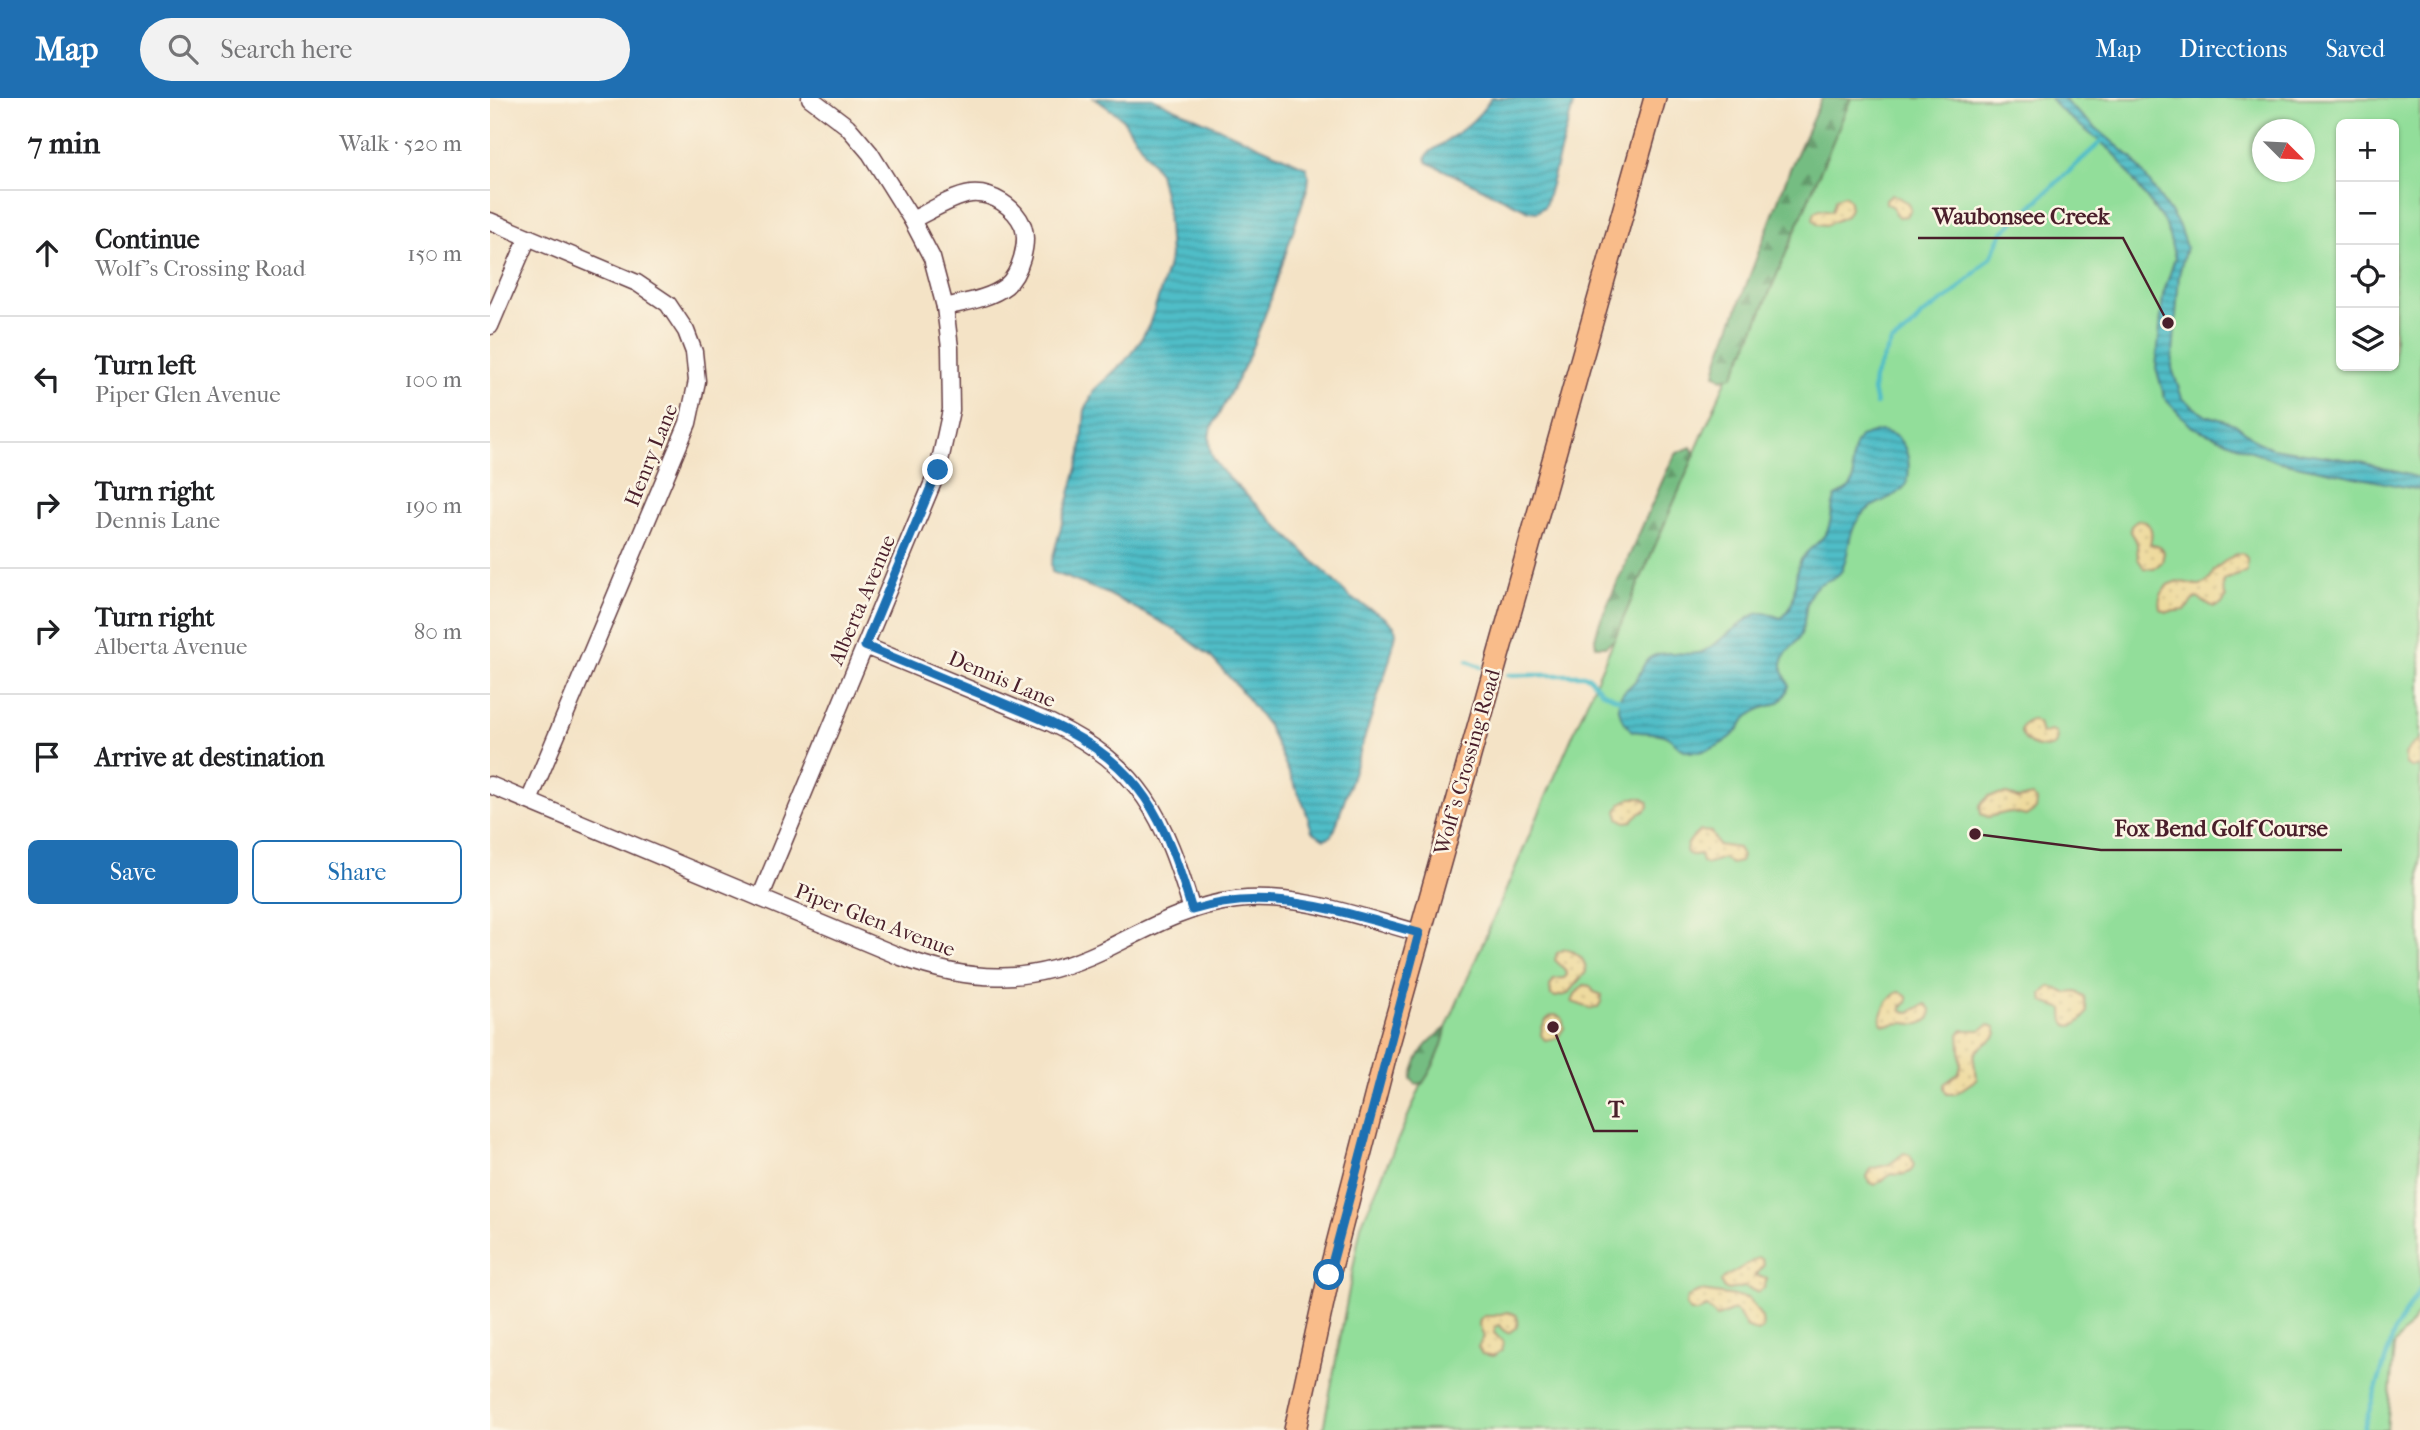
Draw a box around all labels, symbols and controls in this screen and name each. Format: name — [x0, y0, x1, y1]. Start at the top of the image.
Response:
search box — [140, 18, 630, 81]
text: Map — [35, 30, 98, 69]
icon: search — [164, 30, 202, 68]
text: Search here — [220, 34, 352, 65]
text: Map — [2095, 35, 2141, 63]
text: Directions — [2179, 35, 2287, 63]
text: Saved — [2325, 35, 2385, 63]
north arrow — [2252, 119, 2315, 182]
map controls — [2336, 119, 2399, 371]
button: + — [2336, 119, 2399, 182]
text: 7 min — [28, 126, 100, 161]
text: Walk · 520 m — [339, 130, 462, 157]
button: − — [2336, 182, 2399, 245]
callout: Waubonsee Creek — [1918, 194, 2123, 238]
text: Waubonsee Creek — [1931, 203, 2111, 230]
text: Continue — [95, 224, 200, 255]
icon: ahead — [28, 234, 66, 272]
text: 150 m — [407, 240, 462, 267]
button: locate — [2336, 245, 2399, 308]
text: Wolf's Crossing Road — [95, 255, 305, 282]
button: layers — [2336, 308, 2399, 371]
text: Turn left — [95, 350, 196, 381]
icon: left — [28, 360, 66, 398]
text: 100 m — [404, 366, 462, 393]
text: Piper Glen Avenue — [95, 381, 281, 408]
street label: Henry Lane — [620, 400, 682, 510]
route end — [922, 454, 953, 485]
text: Turn right — [95, 476, 215, 507]
icon: right — [28, 486, 66, 524]
text: 190 m — [405, 492, 462, 519]
text: Dennis Lane — [95, 507, 220, 534]
street label: Alberta Avenue — [823, 531, 900, 670]
text: Turn right — [95, 602, 215, 633]
icon: right — [28, 612, 66, 650]
text: 80 m — [414, 618, 462, 645]
text: Alberta Avenue — [95, 633, 247, 660]
street label: Dennis Lane — [945, 646, 1059, 712]
street label: Wolf's Crossing Road — [1429, 666, 1505, 859]
icon: arrive — [28, 738, 66, 776]
text: Arrive at destination — [95, 742, 325, 773]
callout: Fox Bend Golf Course — [2101, 806, 2342, 850]
text: Fox Bend Golf Course — [2113, 815, 2328, 842]
button: Save — [28, 840, 238, 904]
button: Share — [252, 840, 462, 904]
street label: Piper Glen Avenue — [792, 878, 958, 962]
callout: T — [1594, 1087, 1638, 1131]
text: T — [1607, 1096, 1625, 1123]
route start — [1313, 1259, 1344, 1290]

